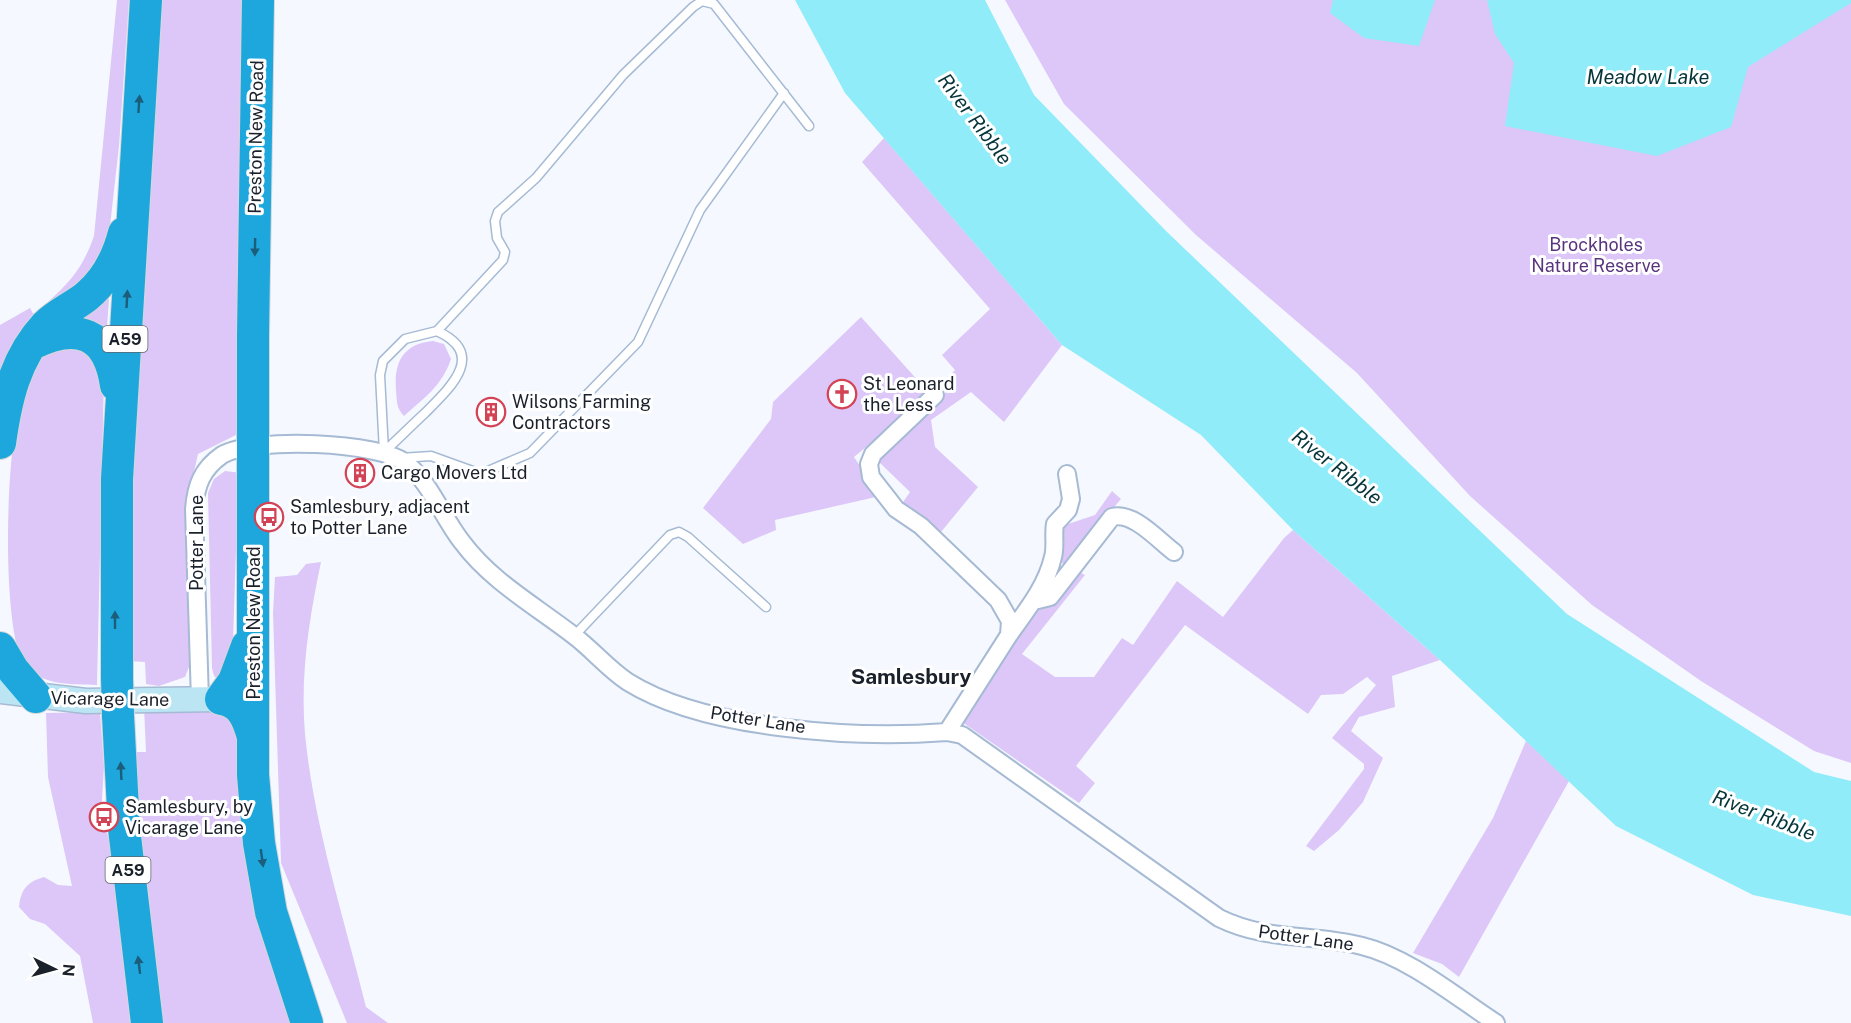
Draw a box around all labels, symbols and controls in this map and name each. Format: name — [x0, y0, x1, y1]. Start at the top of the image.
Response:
street label: Preston New Road — [244, 60, 267, 214]
water label: Meadow Lake — [1587, 65, 1710, 89]
water label: River Ribble — [933, 69, 1017, 169]
one-way arrow — [135, 95, 144, 114]
park label: Brockholes Nature Reserve — [1531, 234, 1661, 276]
one-way arrow — [250, 238, 260, 257]
one-way arrow — [123, 289, 132, 308]
road number: A59 — [102, 326, 148, 352]
place label: St Leonard the Less — [863, 373, 954, 415]
church icon: St Leonard the Less — [826, 378, 858, 410]
place label: Wilsons Farming Contractors — [512, 391, 651, 433]
building icon: Wilsons Farming Contractors — [475, 396, 507, 428]
water label: River Ribble — [1287, 424, 1387, 510]
building icon: Cargo Movers Ltd — [344, 457, 376, 489]
place label: Cargo Movers Ltd — [381, 462, 528, 483]
street label: Potter Lane — [186, 495, 207, 591]
place label: Samlesbury, adjacent to Potter Lane — [290, 496, 470, 538]
bus stop icon: Samlesbury, adjacent to Potter Lane — [253, 501, 285, 533]
street label: Preston New Road — [243, 546, 264, 700]
one-way arrow — [110, 610, 120, 629]
district label: Samlesbury — [851, 664, 971, 689]
street label: Vicarage Lane — [50, 687, 170, 710]
street label: Potter Lane — [709, 702, 807, 737]
one-way arrow — [117, 761, 126, 780]
water label: River Ribble — [1709, 784, 1819, 846]
place label: Samlesbury, by Vicarage Lane — [125, 796, 253, 838]
bus stop icon: Samlesbury, by Vicarage Lane — [88, 801, 120, 833]
one-way arrow — [257, 849, 266, 868]
road number: A59 — [106, 857, 150, 883]
street label: Potter Lane — [1257, 920, 1355, 955]
north arrow — [24, 939, 84, 999]
one-way arrow — [134, 955, 143, 974]
text: N — [58, 963, 78, 977]

